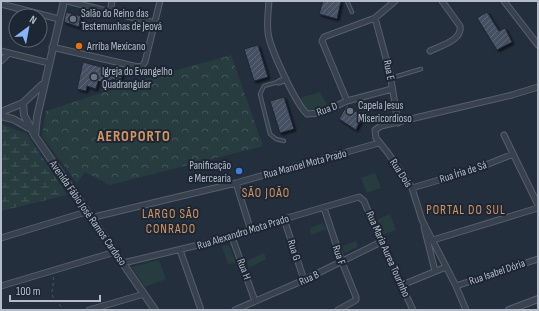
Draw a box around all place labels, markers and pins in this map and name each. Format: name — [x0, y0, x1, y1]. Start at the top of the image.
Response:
place label: Salão do Reino das Testemunhas de Jeová — [81, 7, 162, 33]
marker: Salão do Reino das Testemunhas de Jeová — [68, 14, 78, 24]
place label: Arriba Mexicano — [86, 40, 146, 53]
marker: Arriba Mexicano — [74, 41, 84, 51]
place label: Igreja do Evangelho Quadrangular — [102, 65, 173, 91]
marker: Igreja do Evangelho Quadrangular — [89, 72, 99, 82]
place label: Capela Jesus Misericordioso — [358, 99, 412, 125]
marker: Capela Jesus Misericordioso — [345, 106, 355, 116]
place label: Panificação e Mercearia — [188, 159, 231, 185]
marker: Panificação e Mercearia — [234, 166, 244, 176]

